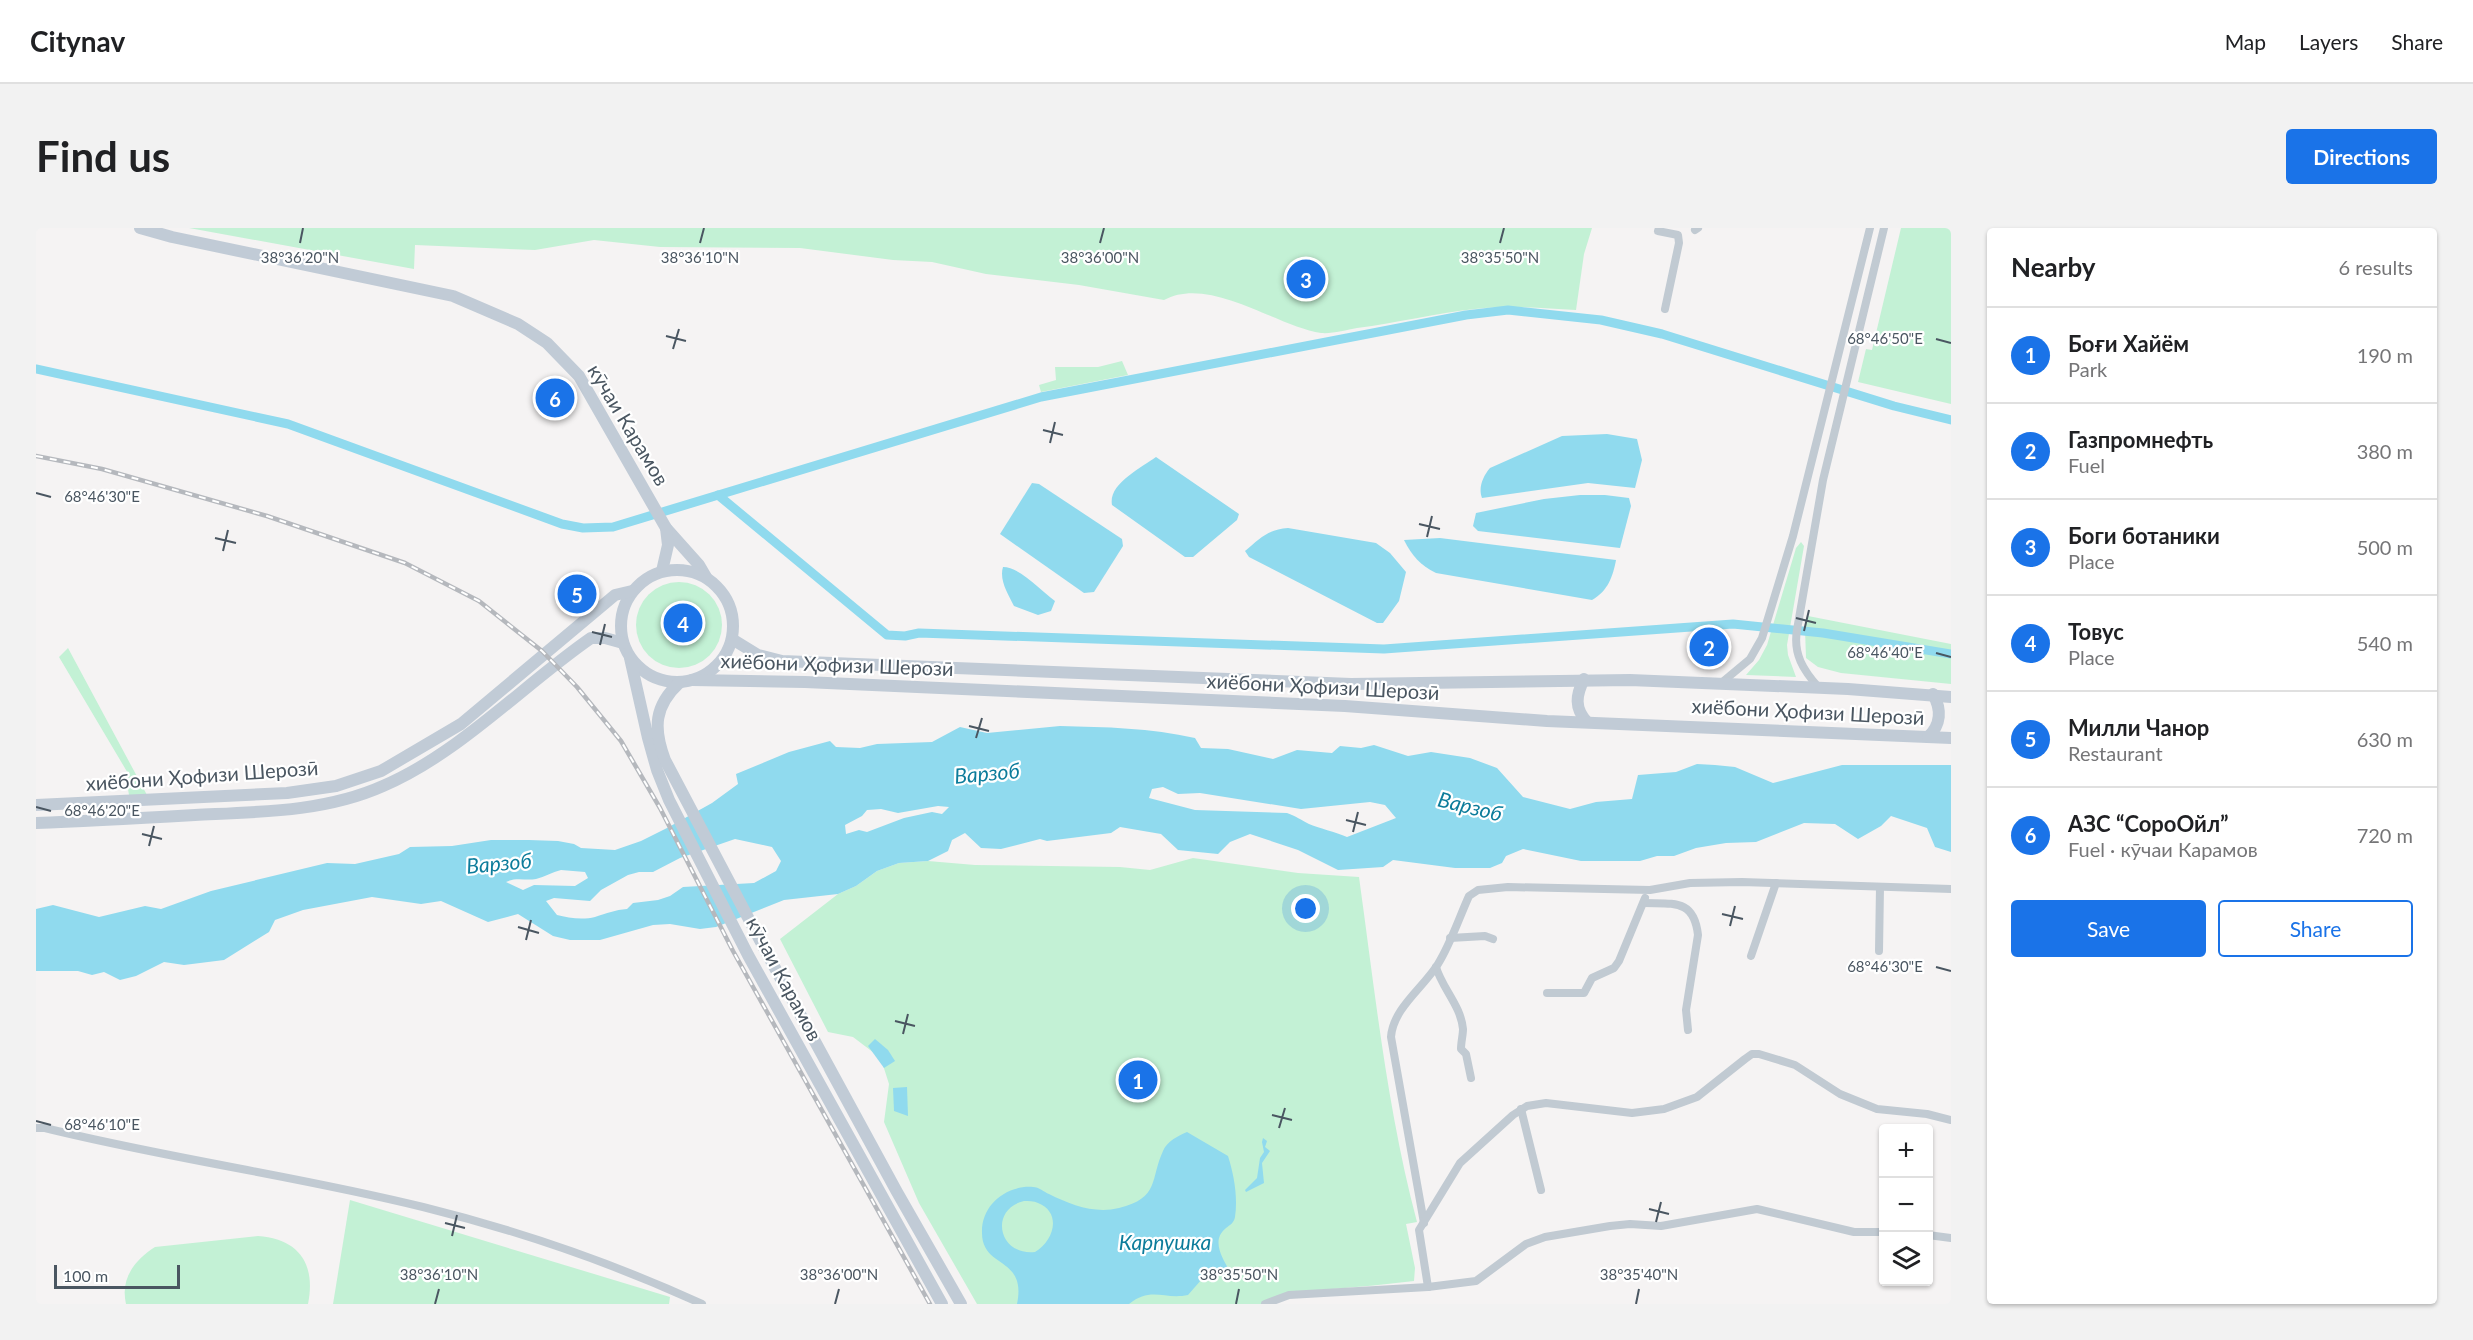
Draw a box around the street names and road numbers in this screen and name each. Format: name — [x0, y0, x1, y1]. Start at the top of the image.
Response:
street label: кӯчаи Карамов — [583, 359, 675, 490]
street label: хиёбони Ҳофизи Шерозӣ — [720, 648, 954, 680]
street label: хиёбони Ҳофизи Шерозӣ — [1206, 668, 1440, 704]
street label: хиёбони Ҳофизи Шерозӣ — [1691, 693, 1925, 729]
street label: хиёбони Ҳофизи Шерозӣ — [85, 755, 319, 795]
street label: кӯчаи Карамов — [742, 912, 828, 1045]

